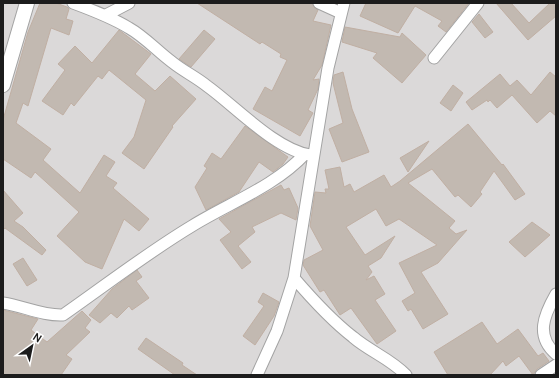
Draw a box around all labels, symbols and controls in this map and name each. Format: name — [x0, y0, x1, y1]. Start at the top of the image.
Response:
north arrow — [12, 326, 52, 366]
text: N — [30, 330, 45, 346]

